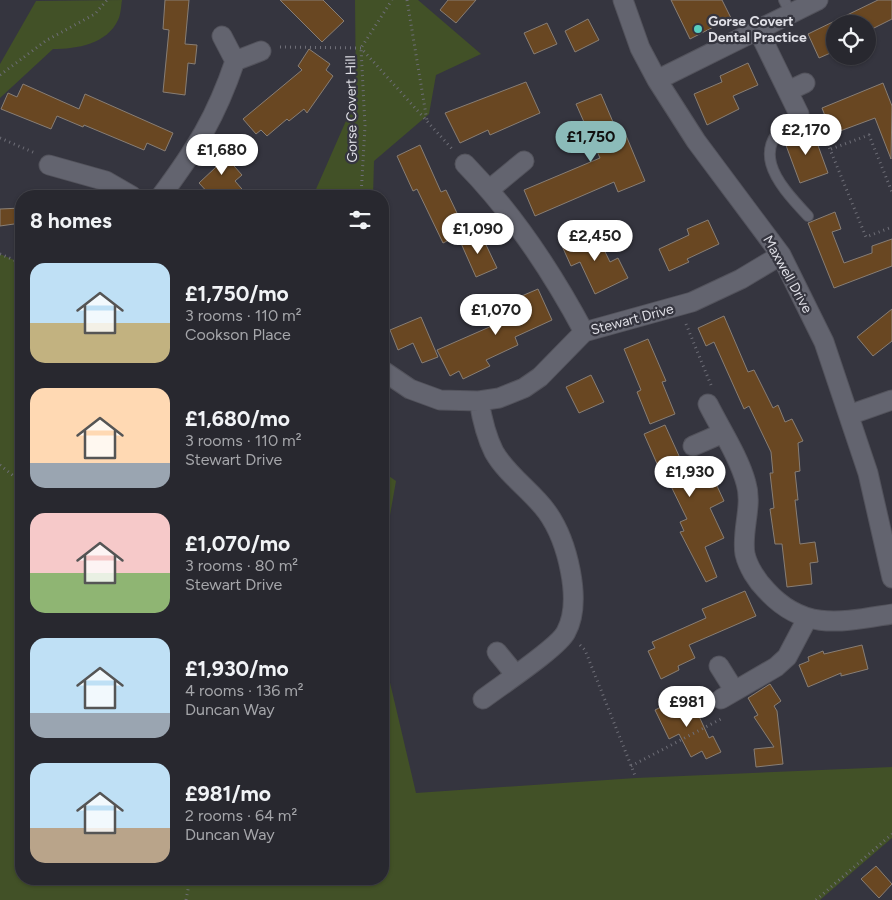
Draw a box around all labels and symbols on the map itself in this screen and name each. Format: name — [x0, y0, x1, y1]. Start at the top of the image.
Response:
place label: Gorse Covert Dental Practice — [708, 13, 807, 46]
marker: Gorse Covert Dental Practice — [692, 23, 704, 35]
street label: Gorse Covert Hill — [342, 55, 361, 163]
pin: £2,170 — [765, 114, 847, 156]
pin: £1,750 — [550, 120, 632, 163]
pin: £1,680 — [181, 134, 263, 176]
pin: £1,090 — [437, 212, 519, 255]
pin: £2,450 — [554, 220, 636, 262]
street label: Maxwell Drive — [759, 232, 816, 316]
pin: £1,070 — [455, 294, 537, 336]
street label: Stewart Drive — [589, 300, 676, 339]
pin: £1,930 — [649, 456, 731, 498]
pin: £981 — [657, 686, 717, 728]

